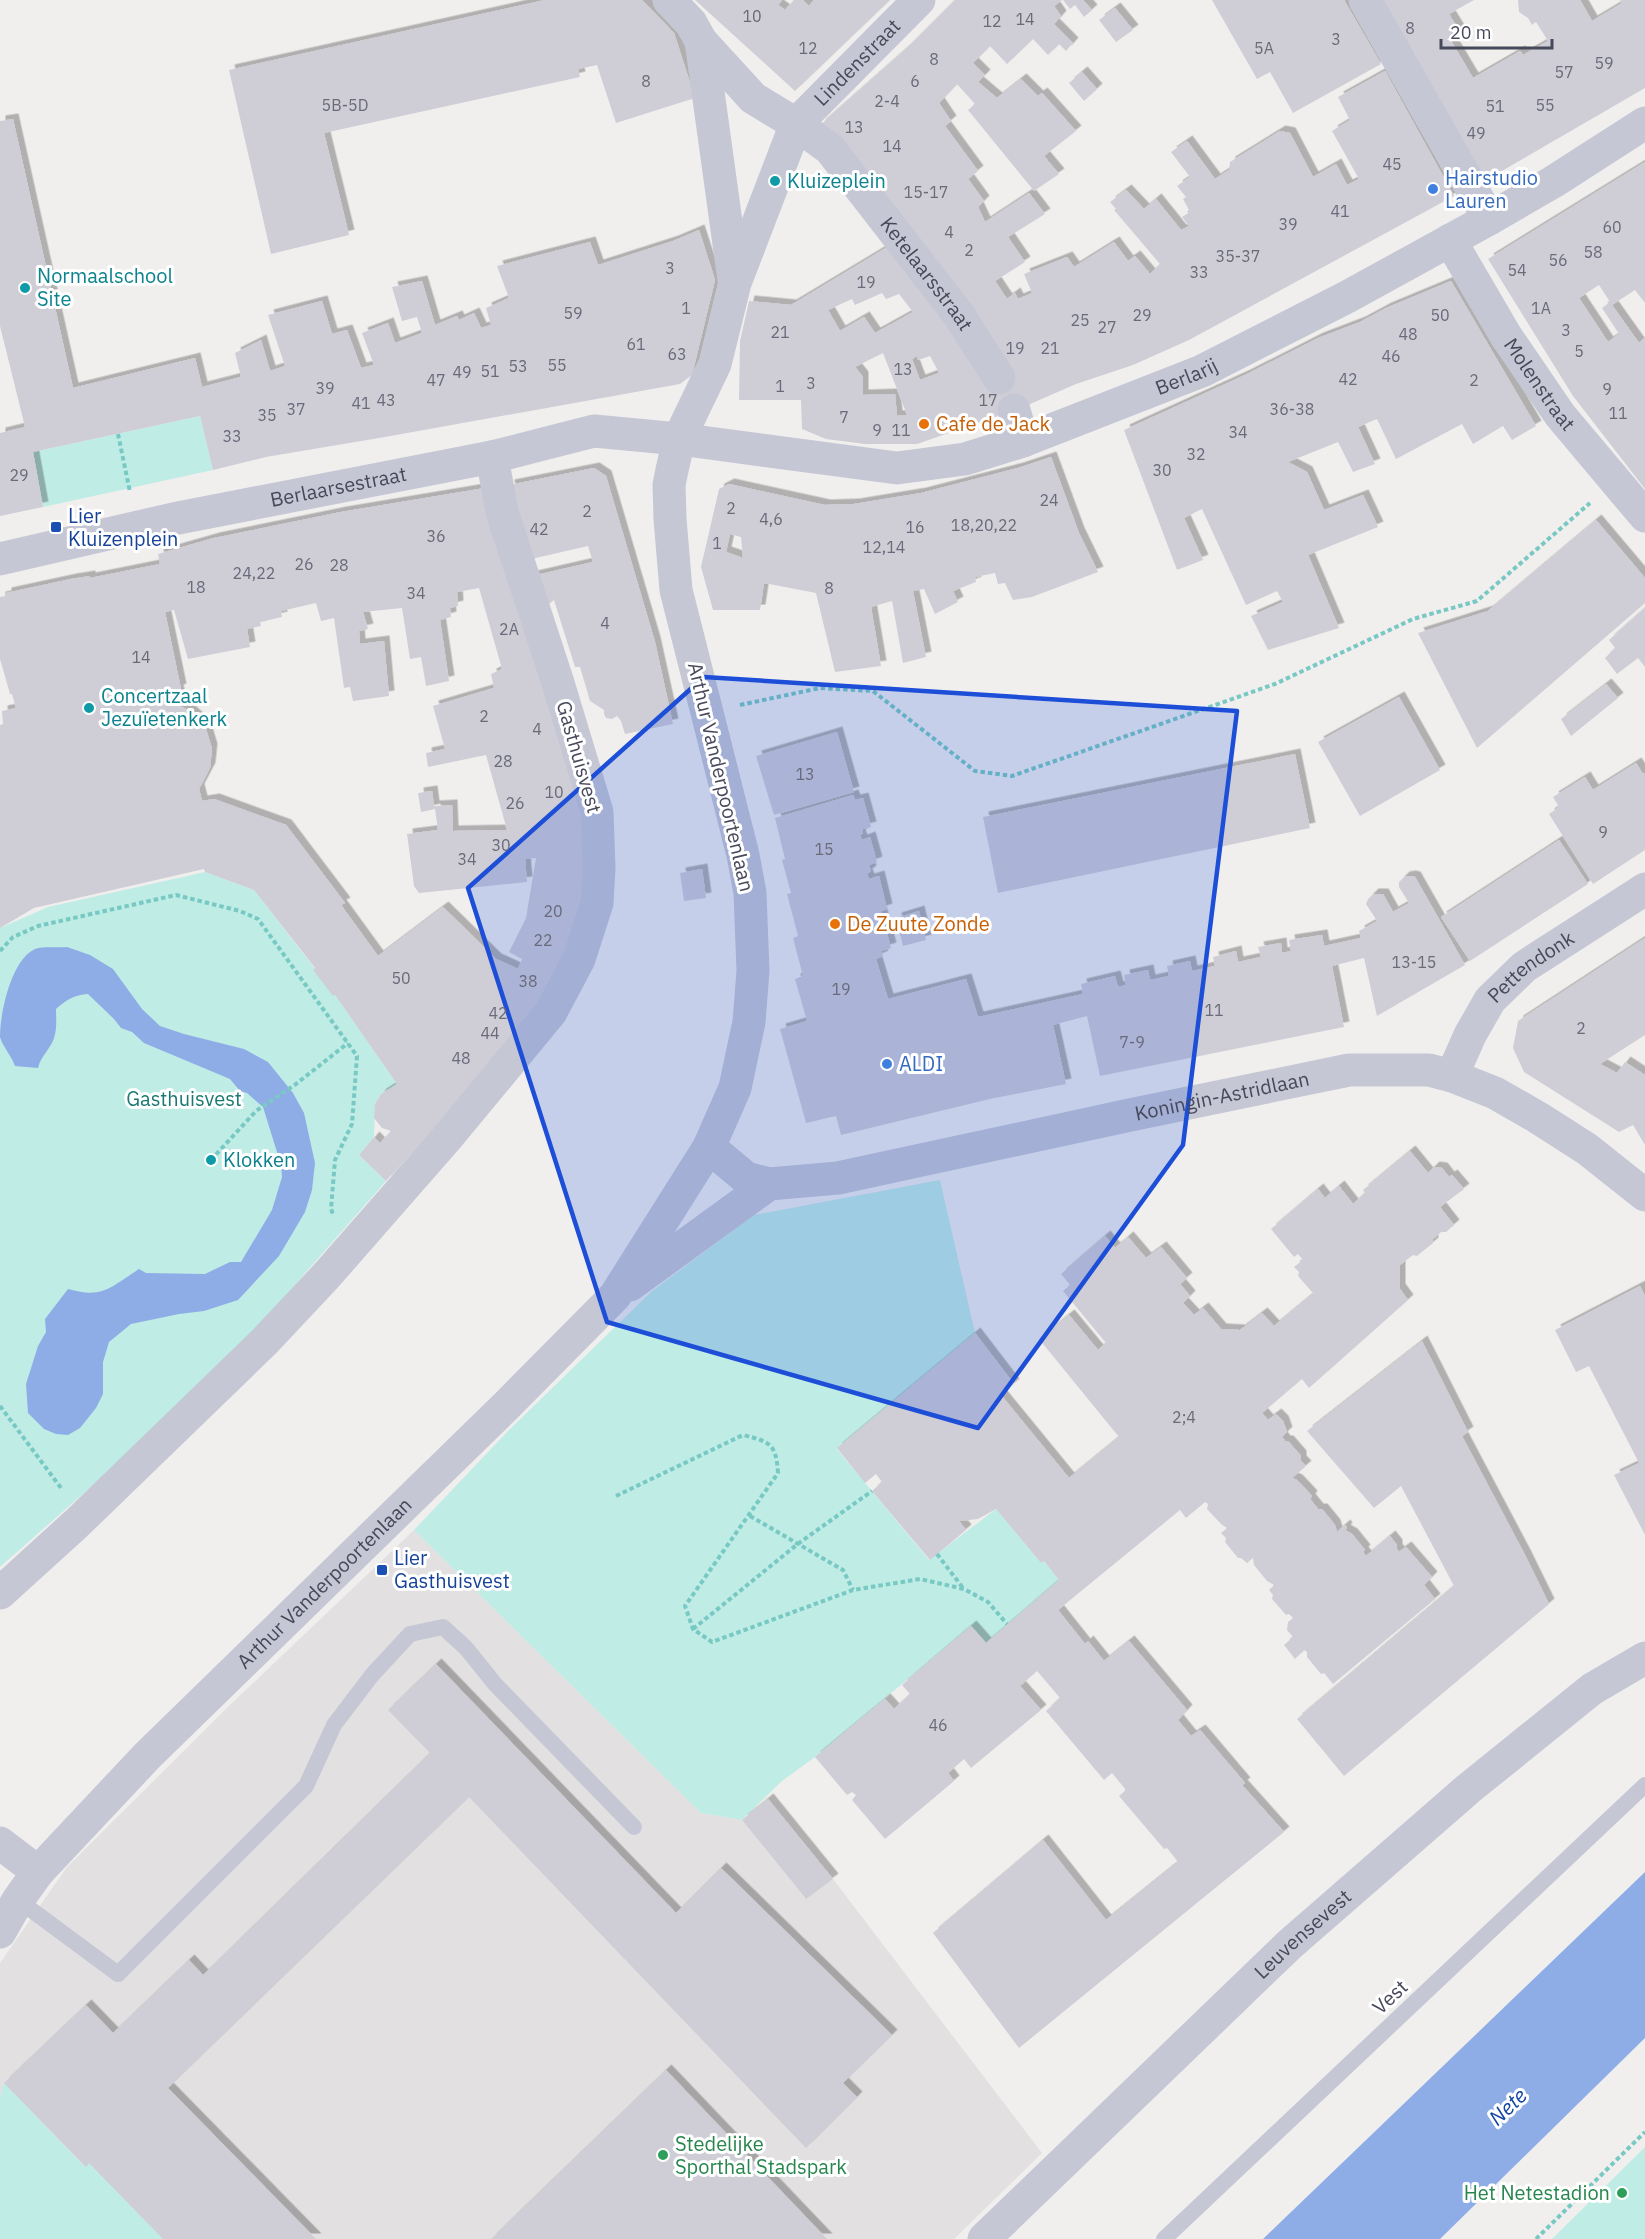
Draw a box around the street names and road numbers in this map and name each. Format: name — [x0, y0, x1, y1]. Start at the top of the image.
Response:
street label: Lindenstraat — [808, 12, 906, 111]
street label: Ketelaarsstraat — [875, 211, 980, 336]
street label: Molenstraat — [1498, 332, 1582, 436]
street label: Berlarij — [1151, 351, 1222, 401]
street label: Berlaarsestraat — [268, 460, 409, 513]
street label: Arthur Vanderpoortenlaan — [682, 660, 761, 894]
street label: Gasthuisvest — [551, 698, 608, 816]
street label: Pettendonk — [1481, 924, 1580, 1009]
street label: Koningin-Astridlaan — [1132, 1065, 1312, 1127]
street label: Arthur Vanderpoortenlaan — [231, 1491, 417, 1674]
street label: Leuvensevest — [1248, 1883, 1357, 1985]
street label: Vest — [1366, 1973, 1413, 2020]

